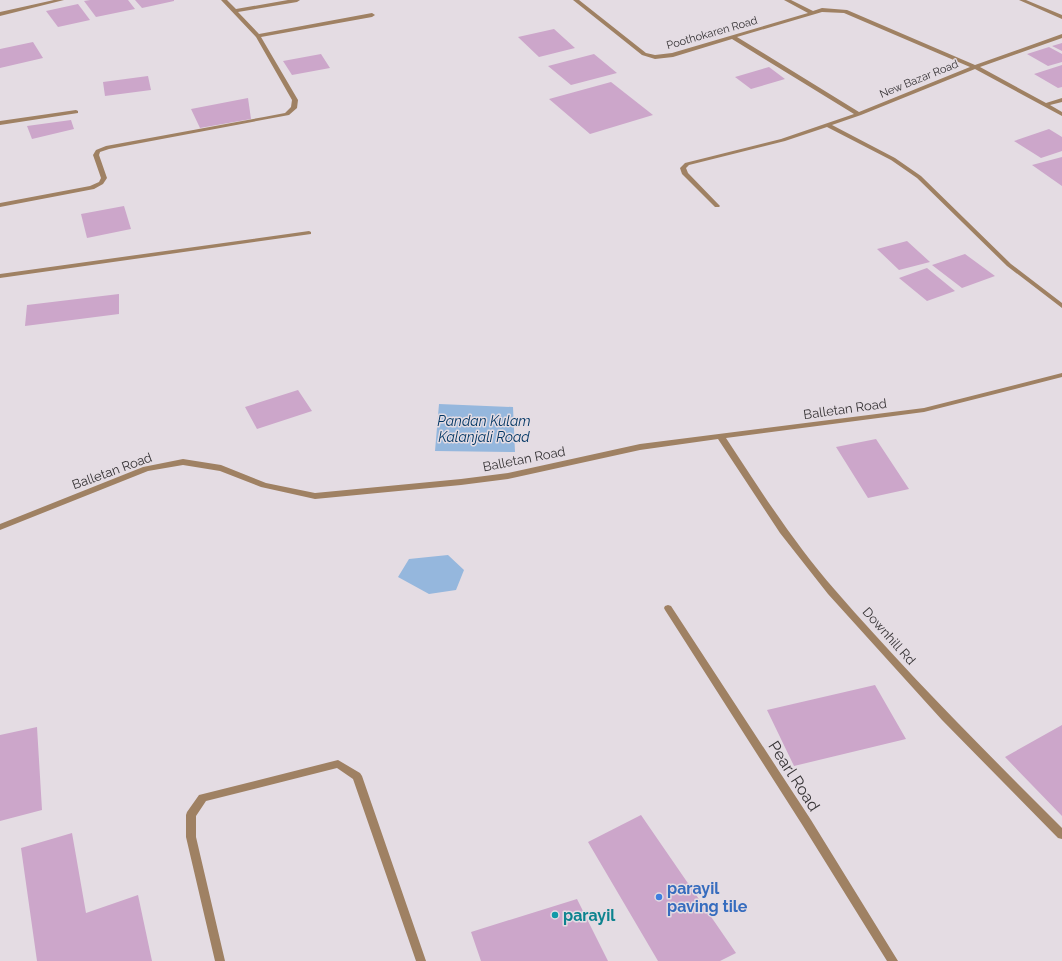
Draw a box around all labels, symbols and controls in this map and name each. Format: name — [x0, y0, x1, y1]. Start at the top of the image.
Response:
street label: Poothokaren Road — [665, 14, 759, 52]
street label: New Bazar Road — [878, 57, 960, 101]
street label: Balletan Road — [802, 396, 888, 422]
water label: Pandan Kulam Kalanjali Road — [437, 413, 531, 445]
street label: Balletan Road — [481, 444, 567, 474]
street label: Balletan Road — [70, 450, 154, 492]
street label: Downhill Rd — [859, 604, 919, 668]
street label: Pearl Road — [764, 737, 824, 815]
place label: parayil paving tile — [667, 879, 748, 916]
marker: parayil paving tile — [654, 892, 664, 902]
place label: parayil — [563, 906, 616, 925]
marker: parayil — [550, 910, 560, 920]

